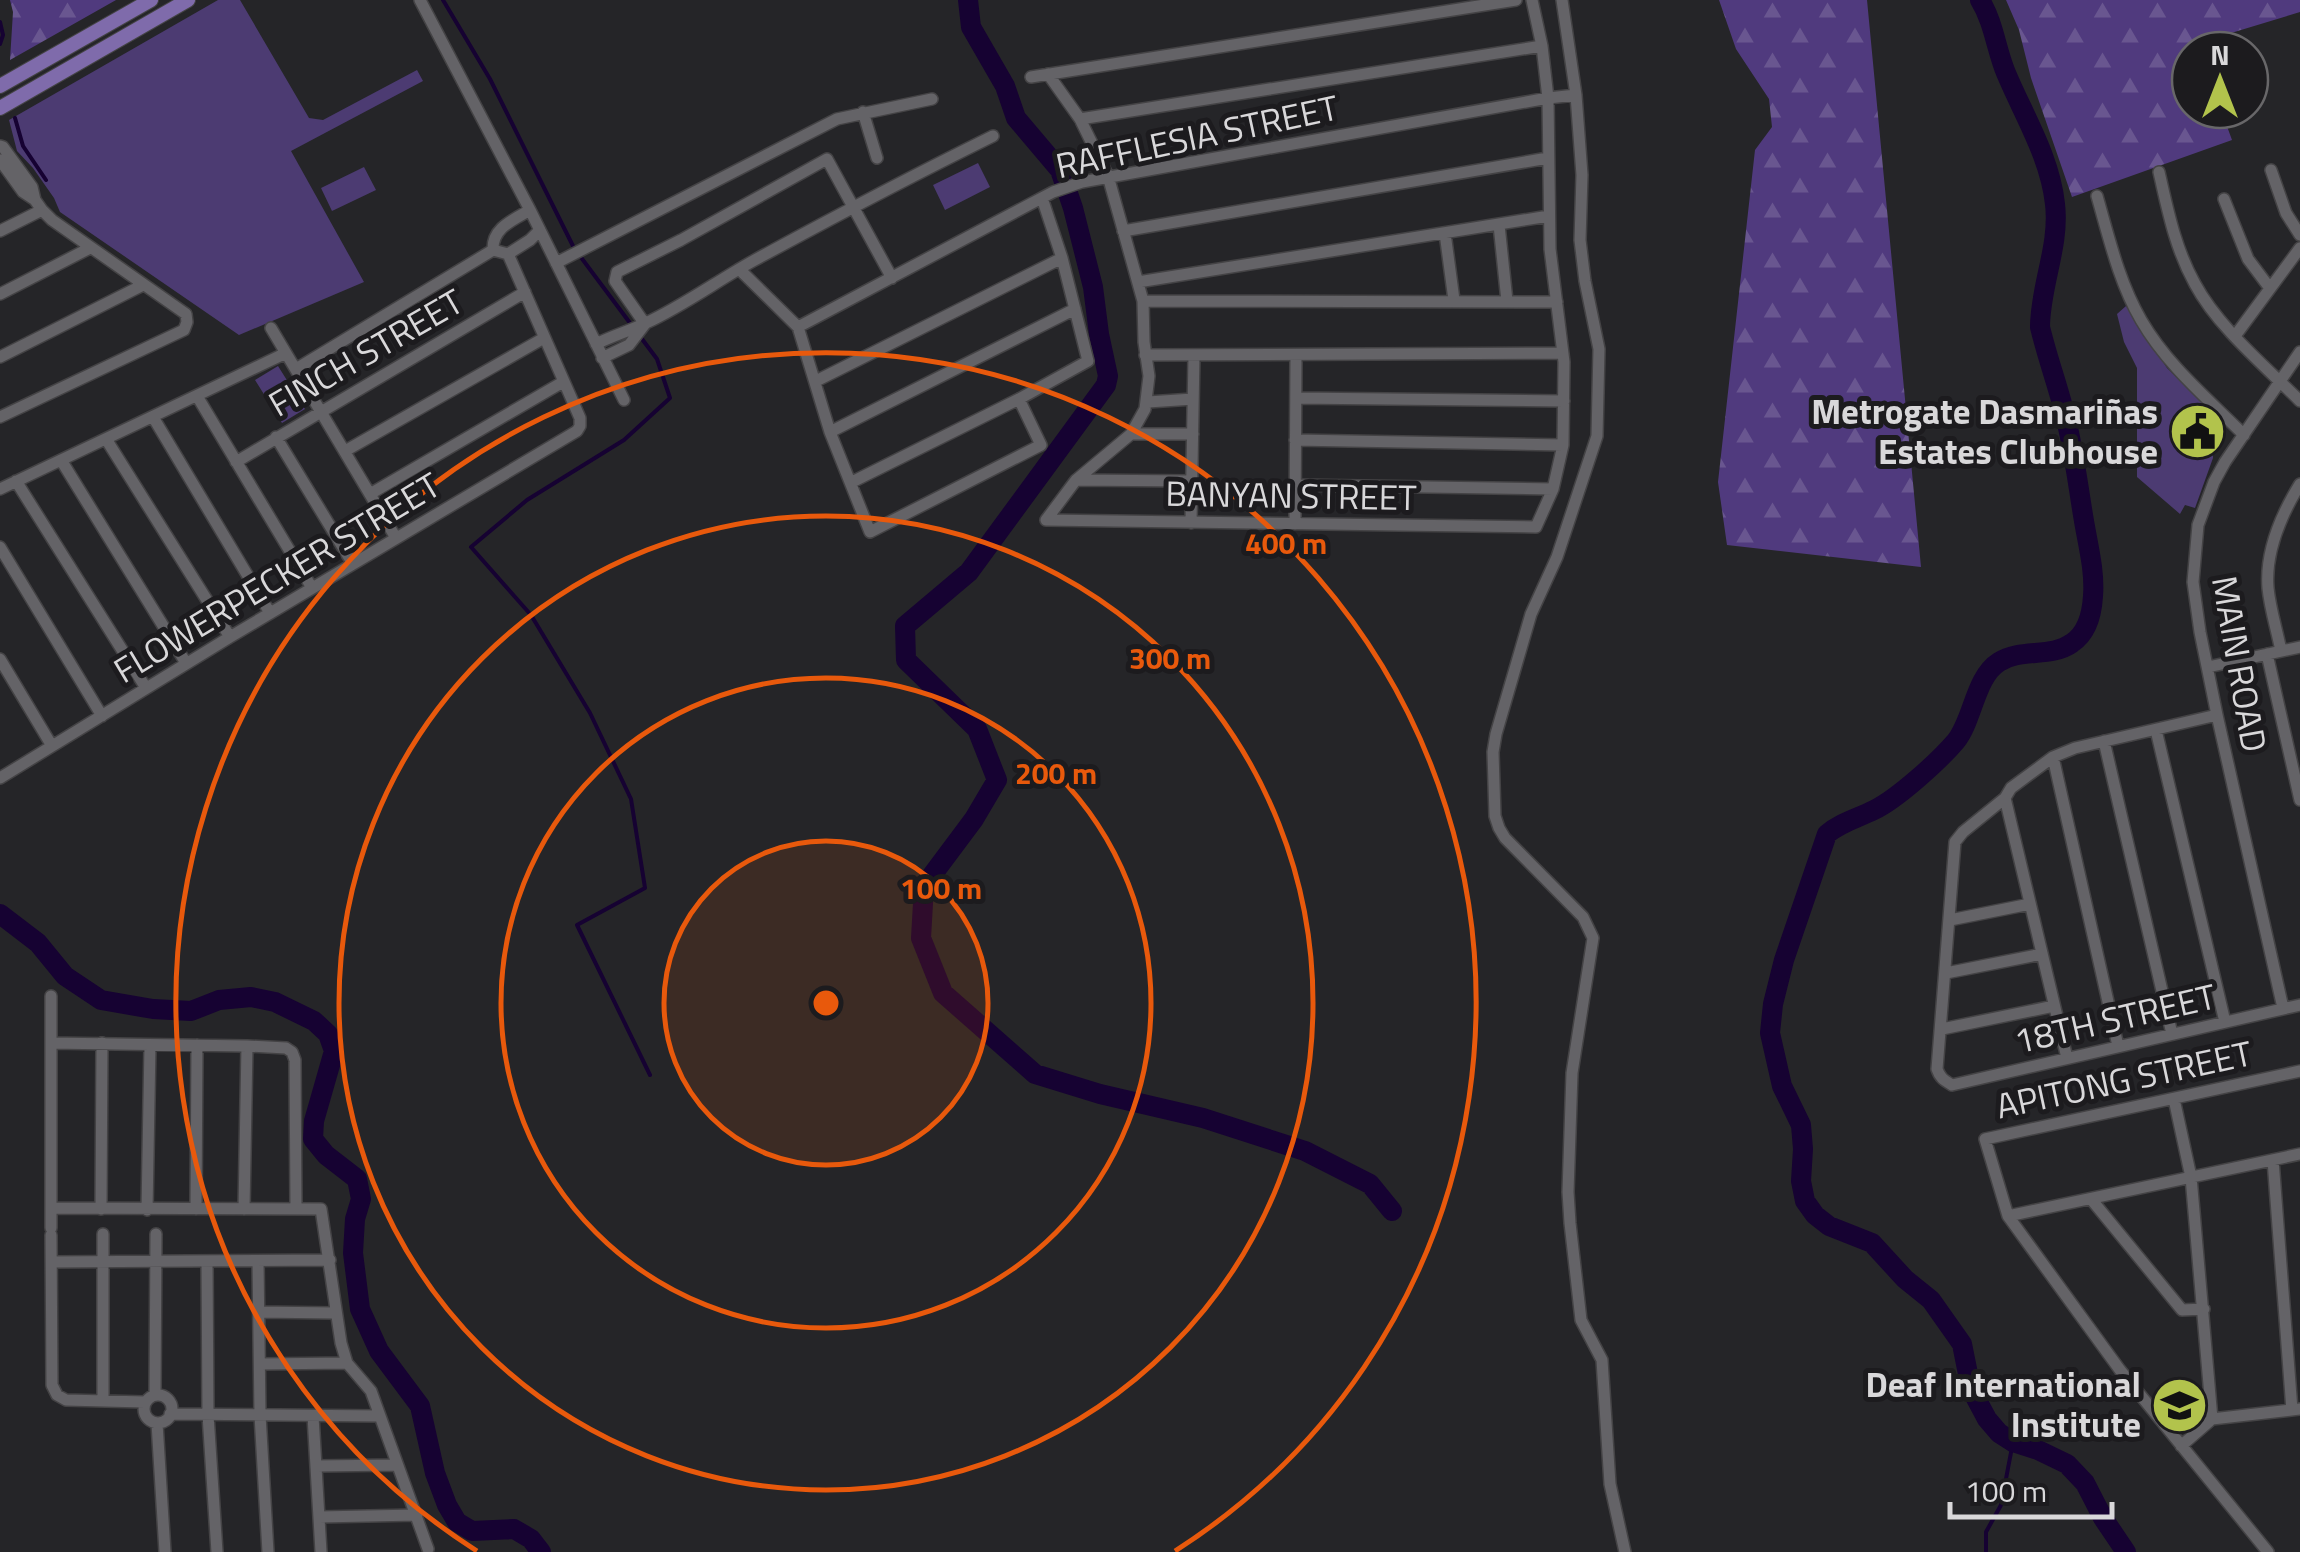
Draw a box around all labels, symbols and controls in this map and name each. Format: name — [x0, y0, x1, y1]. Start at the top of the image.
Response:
north arrow — [2170, 30, 2270, 130]
text: N — [2210, 33, 2230, 76]
street label: RAFFLESIA STREET — [1051, 80, 1343, 192]
street label: FINCH STREET — [258, 274, 473, 430]
place label: Metrogate Dasmariñas Estates Clubhouse — [1811, 384, 2158, 478]
public building icon: Metrogate Dasmariñas Estates Clubhouse — [2167, 402, 2227, 462]
street label: FLOWERPECKER STREET — [103, 458, 450, 696]
street label: BANYAN STREET — [1165, 466, 1417, 524]
text: 400 m — [1245, 520, 1327, 566]
street label: MAIN ROAD — [2198, 572, 2282, 756]
text: 300 m — [1129, 635, 1211, 681]
text: 200 m — [1015, 750, 1097, 796]
text: 100 m — [900, 865, 982, 911]
street label: 18TH STREET — [2009, 969, 2221, 1067]
centre of rings — [808, 985, 844, 1021]
street label: APITONG STREET — [1991, 1026, 2257, 1132]
place label: Deaf International Institute — [1865, 1357, 2141, 1451]
school or university icon: Deaf International Institute — [2150, 1375, 2210, 1435]
scale bar — [1950, 1457, 2112, 1519]
text: 100 m — [1965, 1468, 2047, 1514]

